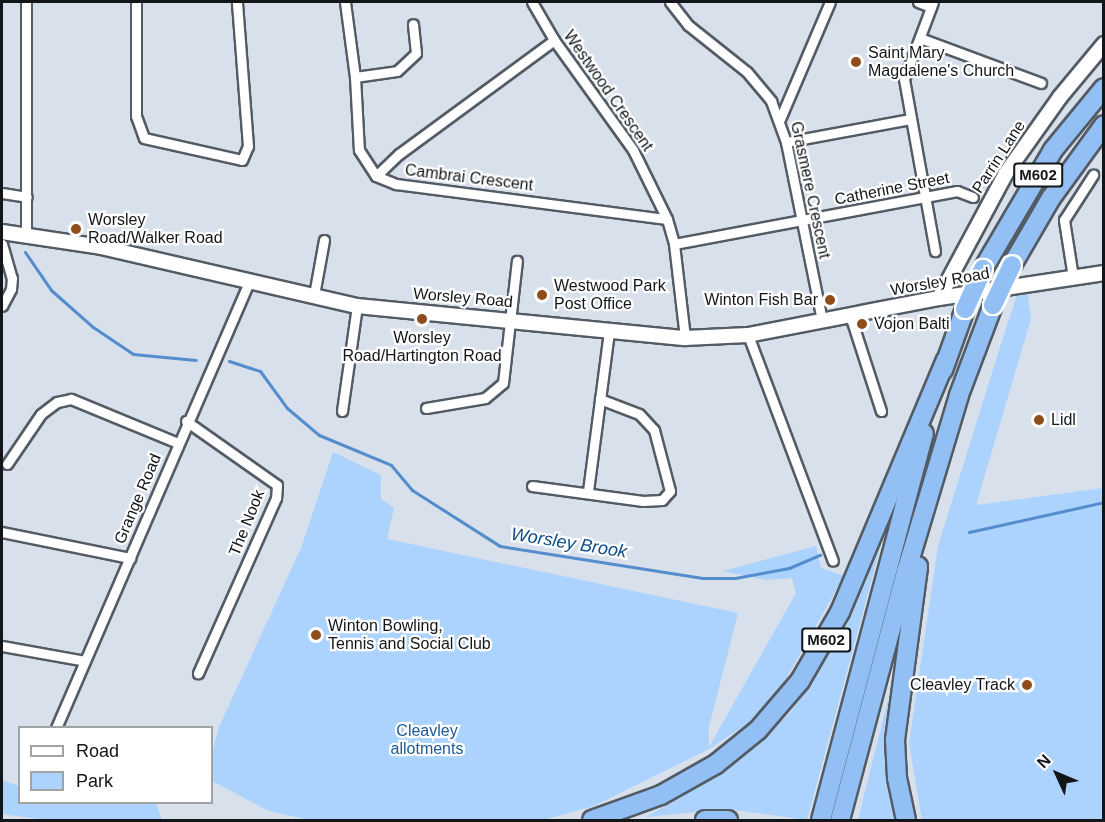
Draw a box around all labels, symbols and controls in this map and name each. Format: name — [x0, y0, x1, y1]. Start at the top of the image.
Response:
street label: Westwood Crescent — [559, 27, 657, 155]
place label: Saint Mary Magdalene's Church — [868, 43, 1014, 81]
marker: Saint Mary Magdalene's Church — [849, 55, 863, 69]
street label: Parrin Lane — [968, 117, 1030, 197]
street label: Grasmere Crescent — [786, 120, 834, 260]
street label: Cambrai Crescent — [404, 161, 534, 195]
road number: M602 — [1012, 163, 1064, 187]
street label: Catherine Street — [833, 168, 951, 210]
place label: Worsley Road/Walker Road — [88, 210, 223, 248]
marker: Worsley Road/Walker Road — [69, 222, 83, 236]
street label: Worsley Road — [889, 264, 991, 300]
place label: Westwood Park Post Office — [554, 276, 666, 314]
street label: Worsley Road — [412, 284, 514, 312]
marker: Westwood Park Post Office — [535, 288, 549, 302]
place label: Winton Fish Bar — [704, 290, 818, 310]
marker: Winton Fish Bar — [823, 293, 837, 307]
marker: Worsley Road/Hartington Road — [415, 312, 429, 326]
place label: Vojon Balti — [874, 314, 950, 334]
marker: Vojon Balti — [855, 317, 869, 331]
place label: Worsley Road/Hartington Road — [342, 328, 502, 366]
place label: Lidl — [1051, 410, 1076, 430]
marker: Lidl — [1032, 413, 1046, 427]
street label: Grange Road — [110, 451, 166, 547]
street label: The Nook — [225, 487, 269, 559]
water label: Worsley Brook — [510, 523, 628, 563]
place label: Winton Bowling, Tennis and Social Club — [328, 616, 491, 654]
marker: Winton Bowling, Tennis and Social Club — [309, 628, 323, 642]
road number: M602 — [800, 628, 852, 652]
place label: Cleavley Track — [910, 675, 1015, 695]
marker: Cleavley Track — [1020, 678, 1034, 692]
park label: Cleavley allotments — [391, 721, 463, 759]
legend — [18, 726, 213, 804]
text: Road — [76, 741, 119, 761]
north arrow — [1027, 744, 1087, 804]
text: N — [1034, 751, 1054, 771]
text: Park — [76, 771, 113, 791]

